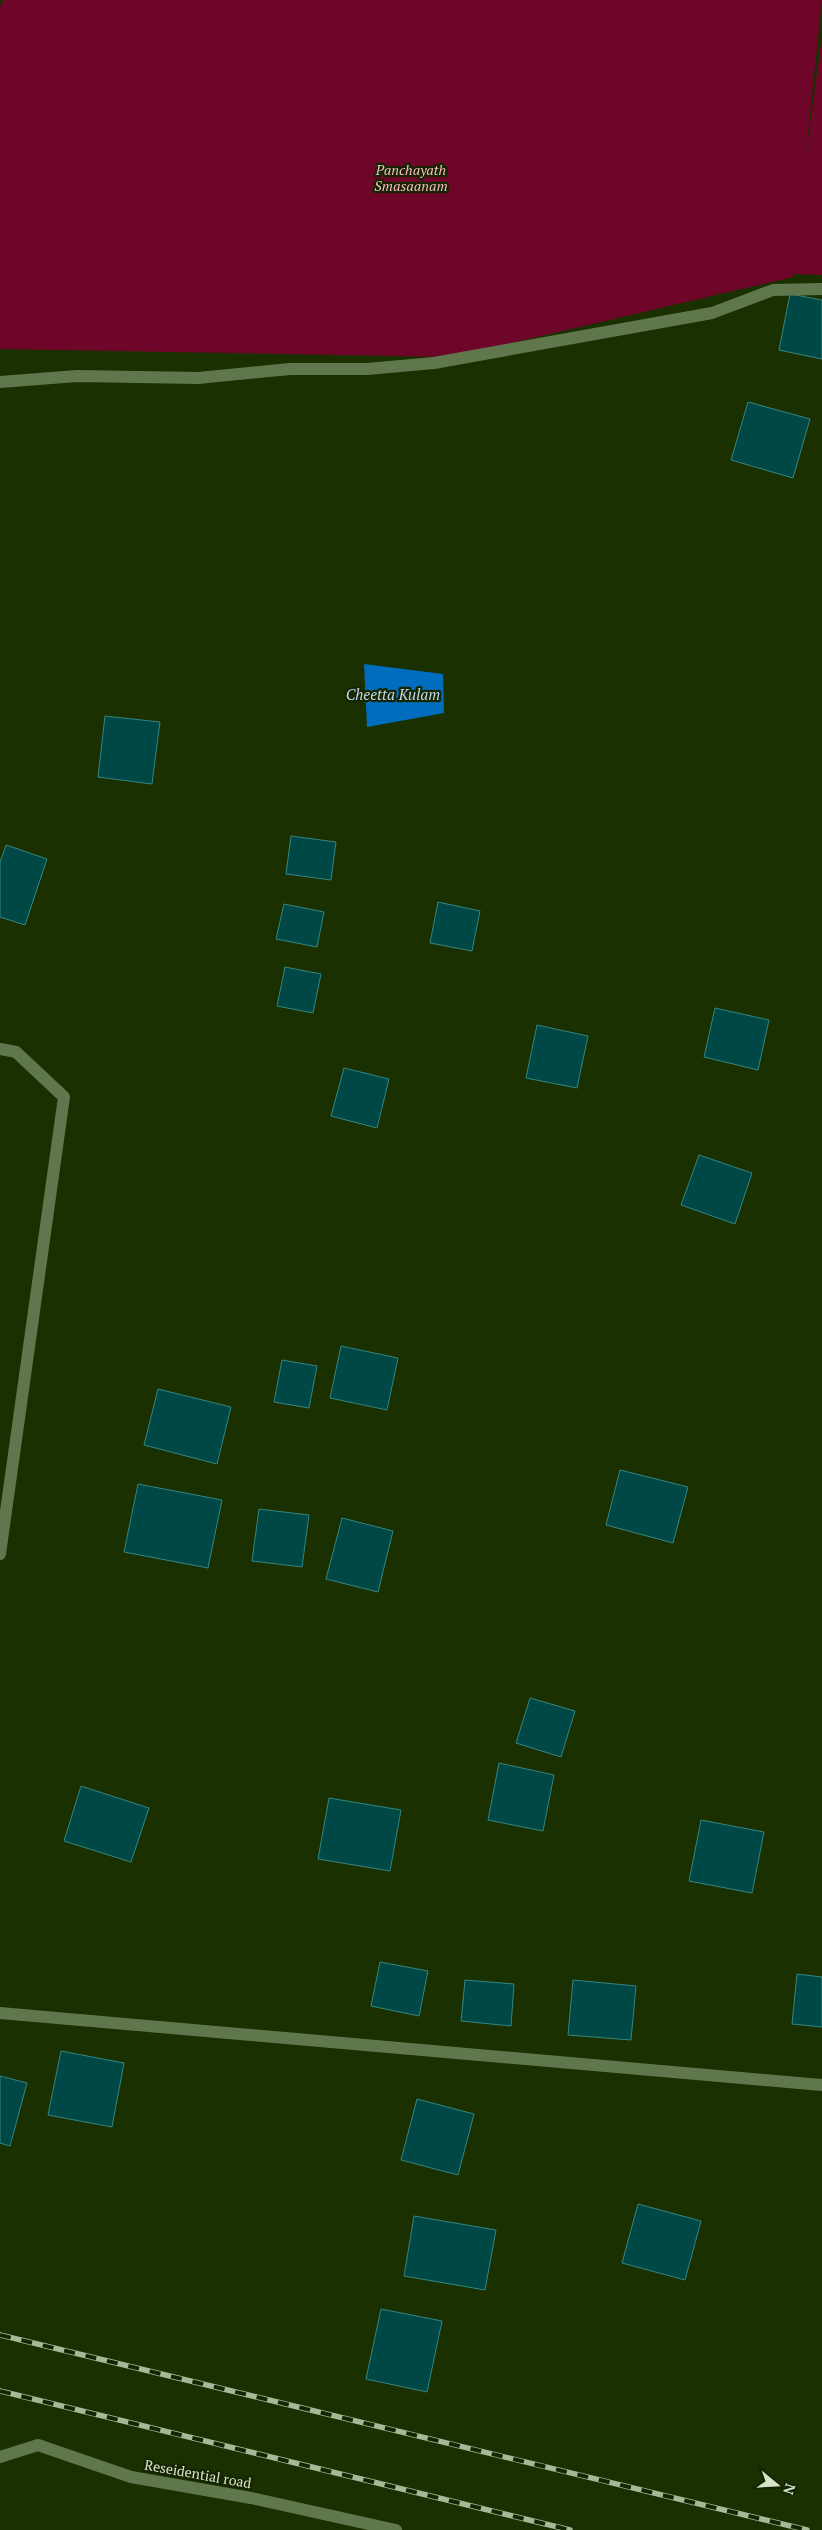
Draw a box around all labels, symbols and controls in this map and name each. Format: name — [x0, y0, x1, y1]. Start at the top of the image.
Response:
park label: Panchayath Smasaanam — [374, 160, 448, 195]
water label: Cheetta Kulam — [346, 684, 440, 704]
street label: Reseidential road — [143, 2455, 253, 2492]
north arrow — [752, 2460, 802, 2510]
text: N — [779, 2481, 801, 2498]

